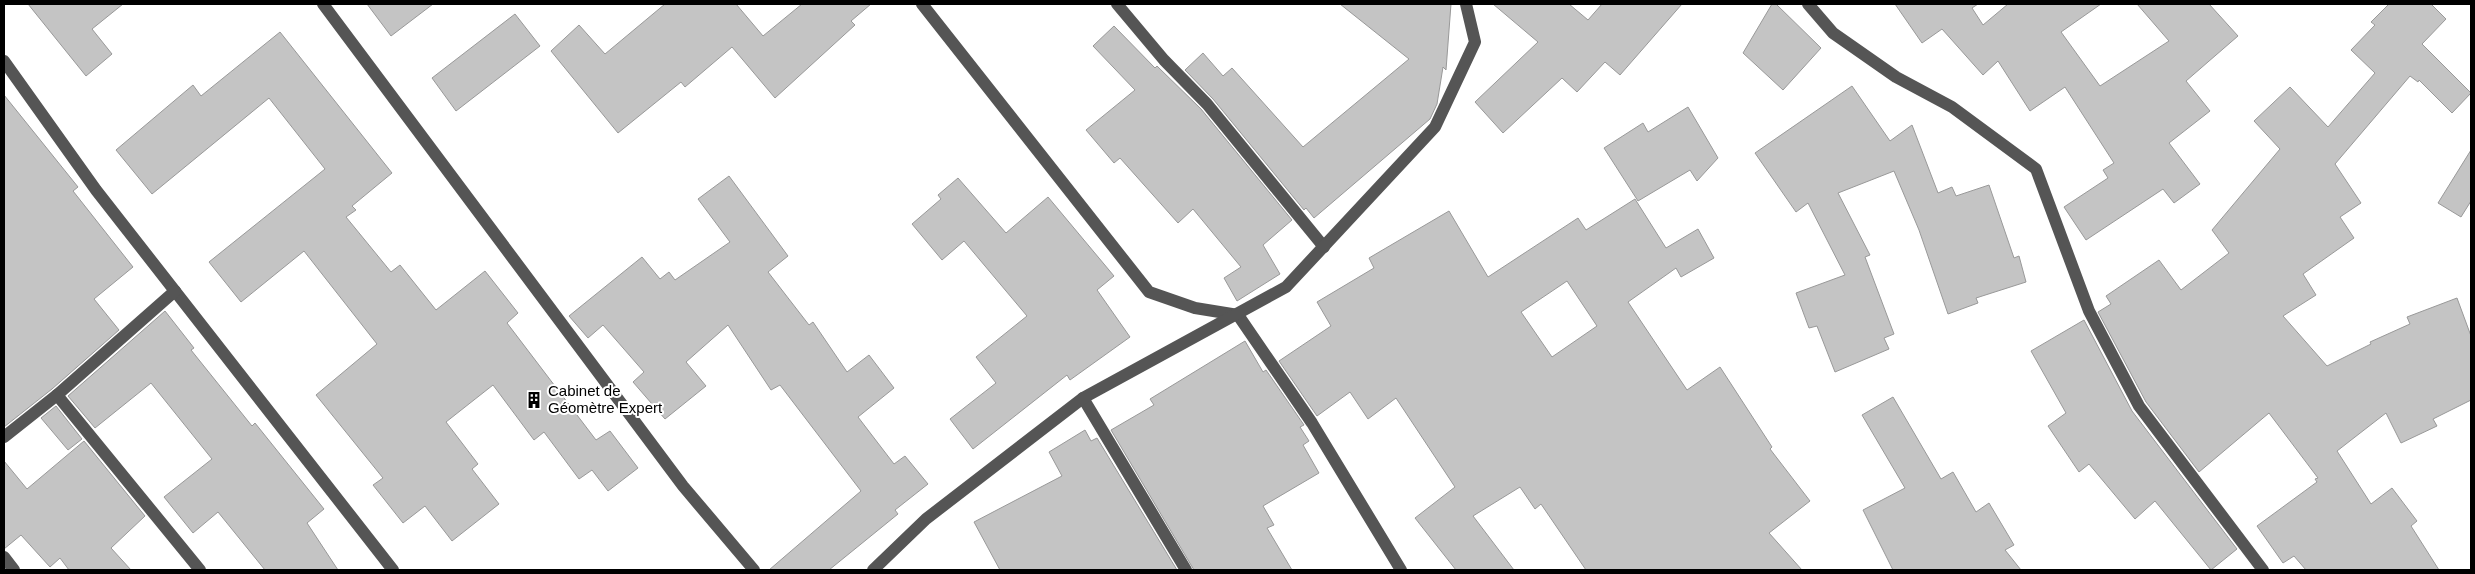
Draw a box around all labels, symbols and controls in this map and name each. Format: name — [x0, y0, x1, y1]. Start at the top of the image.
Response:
place label: Cabinet de Géomètre Expert — [548, 382, 663, 416]
building icon: Cabinet de Géomètre Expert — [524, 390, 544, 410]

